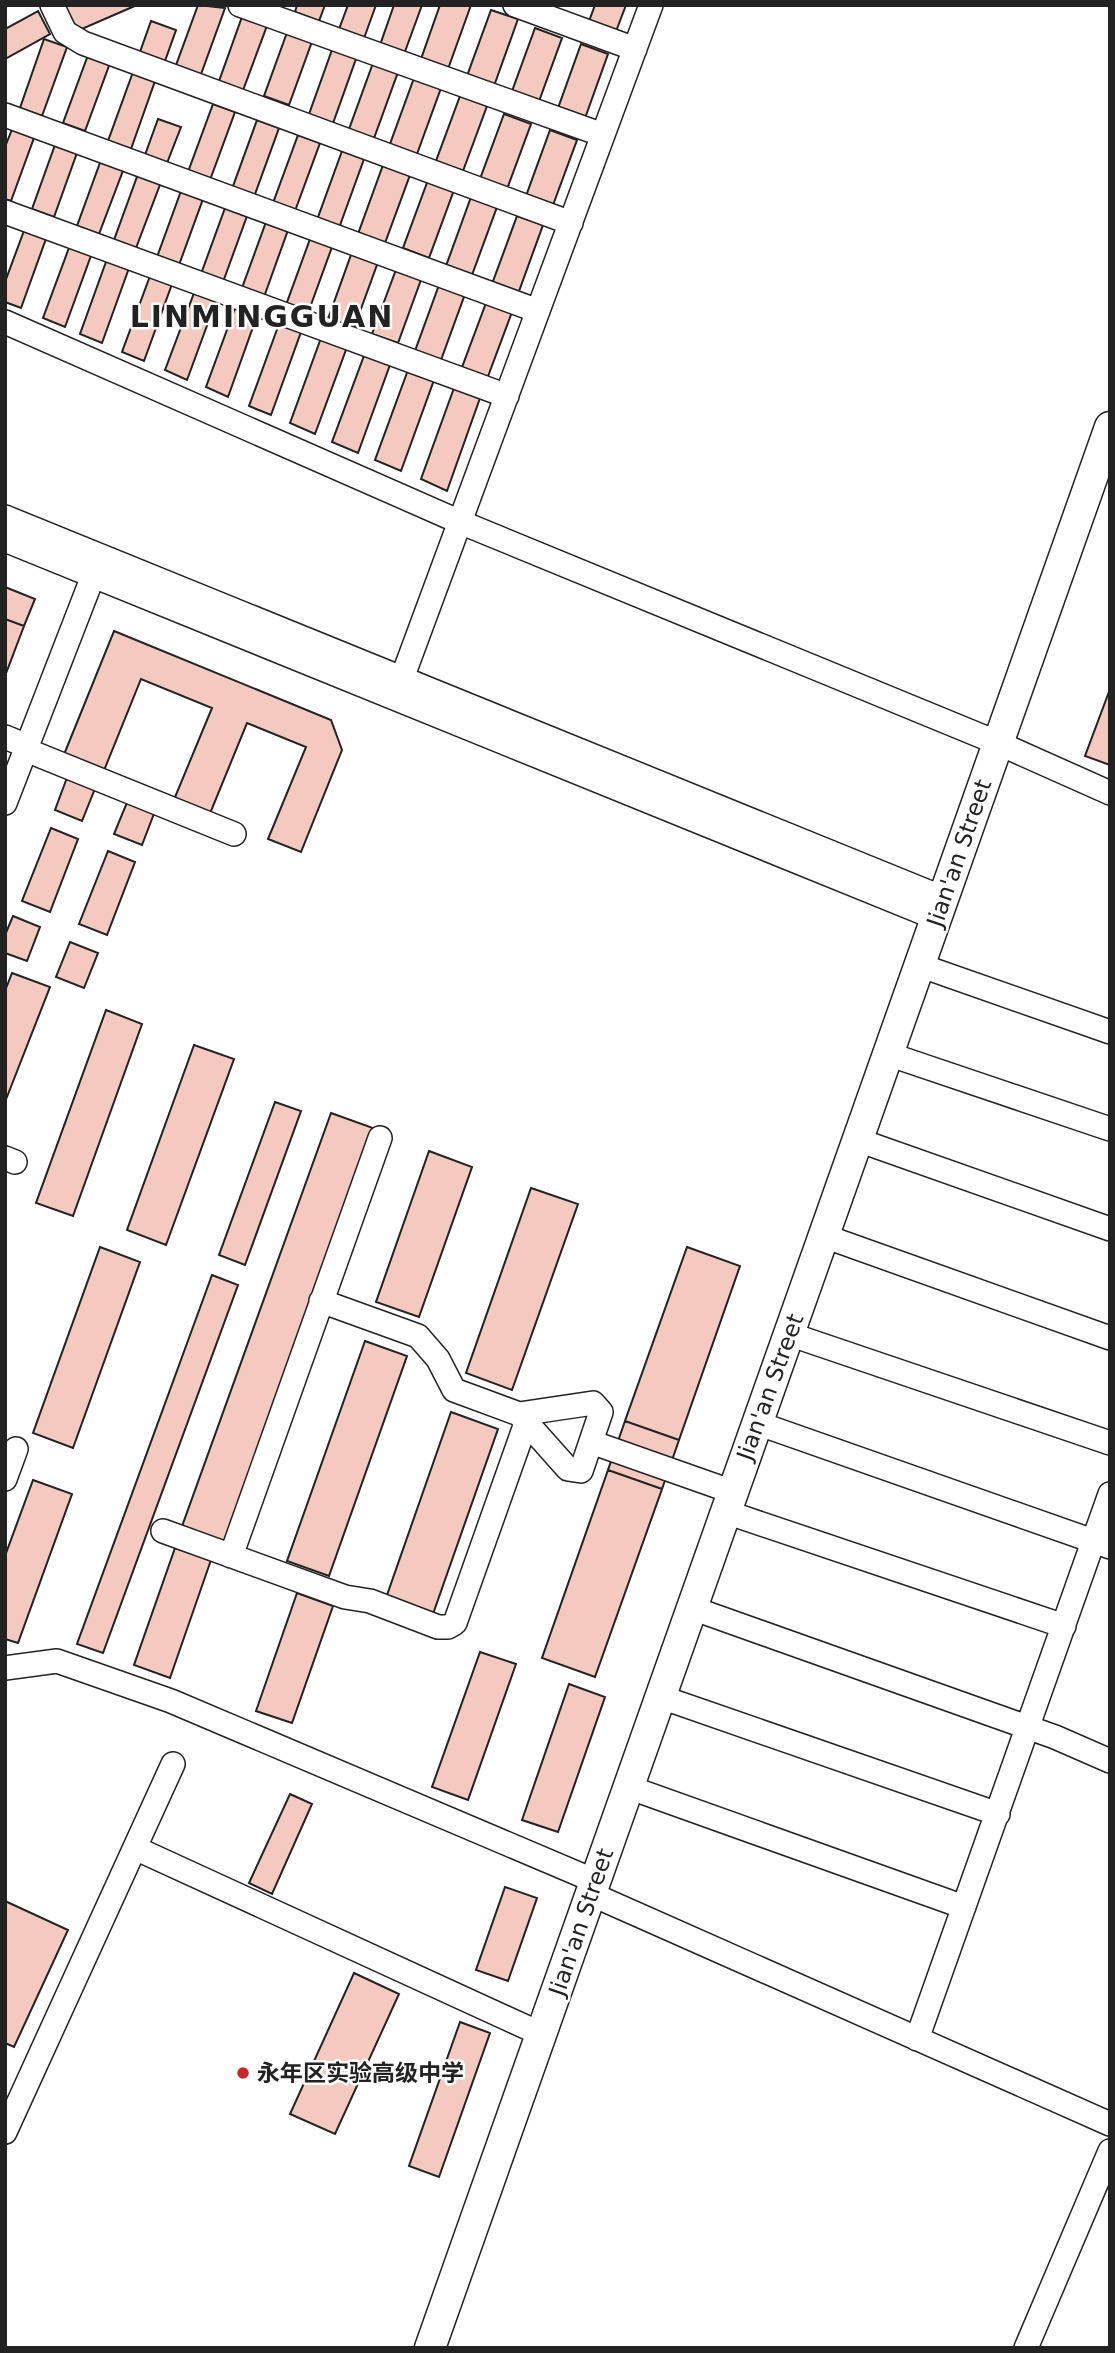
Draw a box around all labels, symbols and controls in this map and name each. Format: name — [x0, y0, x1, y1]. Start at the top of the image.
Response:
district label: LINMINGGUAN — [130, 299, 394, 334]
street label: Jian'an Street — [921, 776, 996, 932]
street label: Jian'an Street — [731, 1310, 809, 1466]
street label: Jian'an Street — [543, 1845, 618, 2001]
place label: 永年区实验高级中学 — [257, 2060, 464, 2086]
marker: 永年区实验高级中学 — [235, 2065, 251, 2081]

